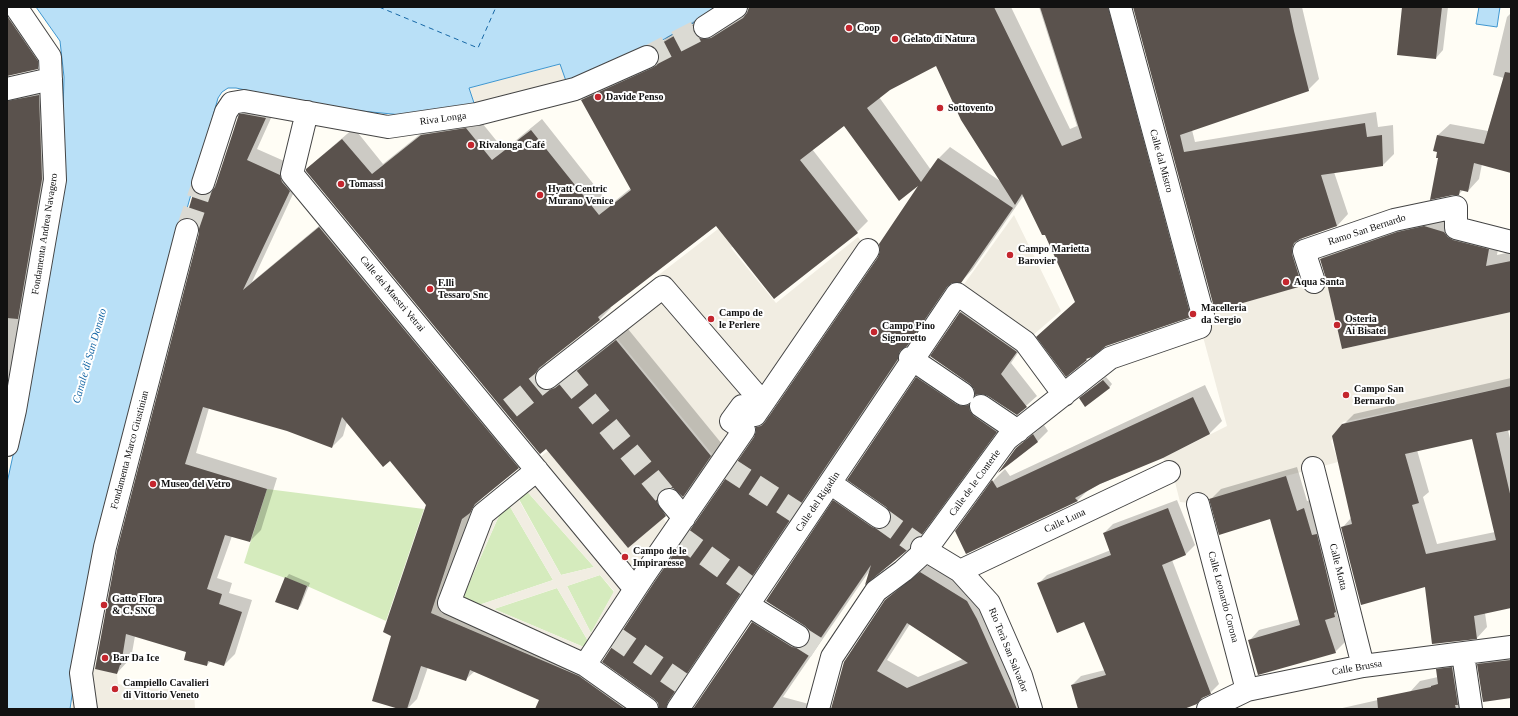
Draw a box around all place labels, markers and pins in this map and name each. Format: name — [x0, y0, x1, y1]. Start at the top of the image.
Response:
place label: Coop — [857, 22, 880, 34]
marker: Coop — [844, 23, 854, 33]
place label: Gelato di Natura — [903, 33, 975, 45]
marker: Gelato di Natura — [890, 34, 900, 44]
place label: Davide Penso — [606, 91, 664, 103]
marker: Davide Penso — [593, 92, 603, 102]
place label: Sottovento — [948, 102, 994, 114]
marker: Sottovento — [935, 103, 945, 113]
place label: Rivalonga Café — [479, 139, 545, 151]
marker: Rivalonga Café — [466, 140, 476, 150]
place label: Tomassi — [349, 178, 384, 190]
marker: Tomassi — [336, 179, 346, 189]
place label: Hyatt Centric Murano Venice — [548, 183, 613, 206]
marker: Hyatt Centric Murano Venice — [535, 190, 545, 200]
place label: Campo Marietta Barovier — [1018, 243, 1089, 266]
marker: Campo Marietta Barovier — [1005, 250, 1015, 260]
place label: Aqua Santa — [1294, 276, 1344, 288]
place label: F.lli Tessaro Snc — [438, 277, 488, 300]
marker: Aqua Santa — [1281, 277, 1291, 287]
marker: F.lli Tessaro Snc — [425, 284, 435, 294]
place label: Macelleria da Sergio — [1201, 302, 1247, 326]
place label: Campo de le Perlere — [719, 307, 763, 330]
marker: Macelleria da Sergio — [1188, 309, 1198, 319]
place label: Osteria Ai Bisatei — [1345, 313, 1386, 336]
marker: Campo de le Perlere — [706, 314, 716, 324]
place label: Campo Pino Signoretto — [882, 320, 935, 344]
marker: Osteria Ai Bisatei — [1332, 320, 1342, 330]
marker: Campo Pino Signoretto — [869, 327, 879, 337]
place label: Campo San Bernardo — [1354, 383, 1404, 406]
marker: Campo San Bernardo — [1341, 390, 1351, 400]
place label: Museo del Vetro — [161, 478, 230, 490]
marker: Museo del Vetro — [148, 479, 158, 489]
place label: Campo de le Impiraresse — [633, 545, 686, 568]
marker: Campo de le Impiraresse — [620, 552, 630, 562]
place label: Gatto Flora & C. SNC — [112, 593, 162, 616]
marker: Gatto Flora & C. SNC — [99, 600, 109, 610]
place label: Bar Da Ice — [113, 652, 159, 664]
marker: Bar Da Ice — [100, 653, 110, 663]
place label: Campiello Cavalieri di Vittorio Veneto — [123, 677, 209, 700]
marker: Campiello Cavalieri di Vittorio Veneto — [110, 684, 120, 694]

